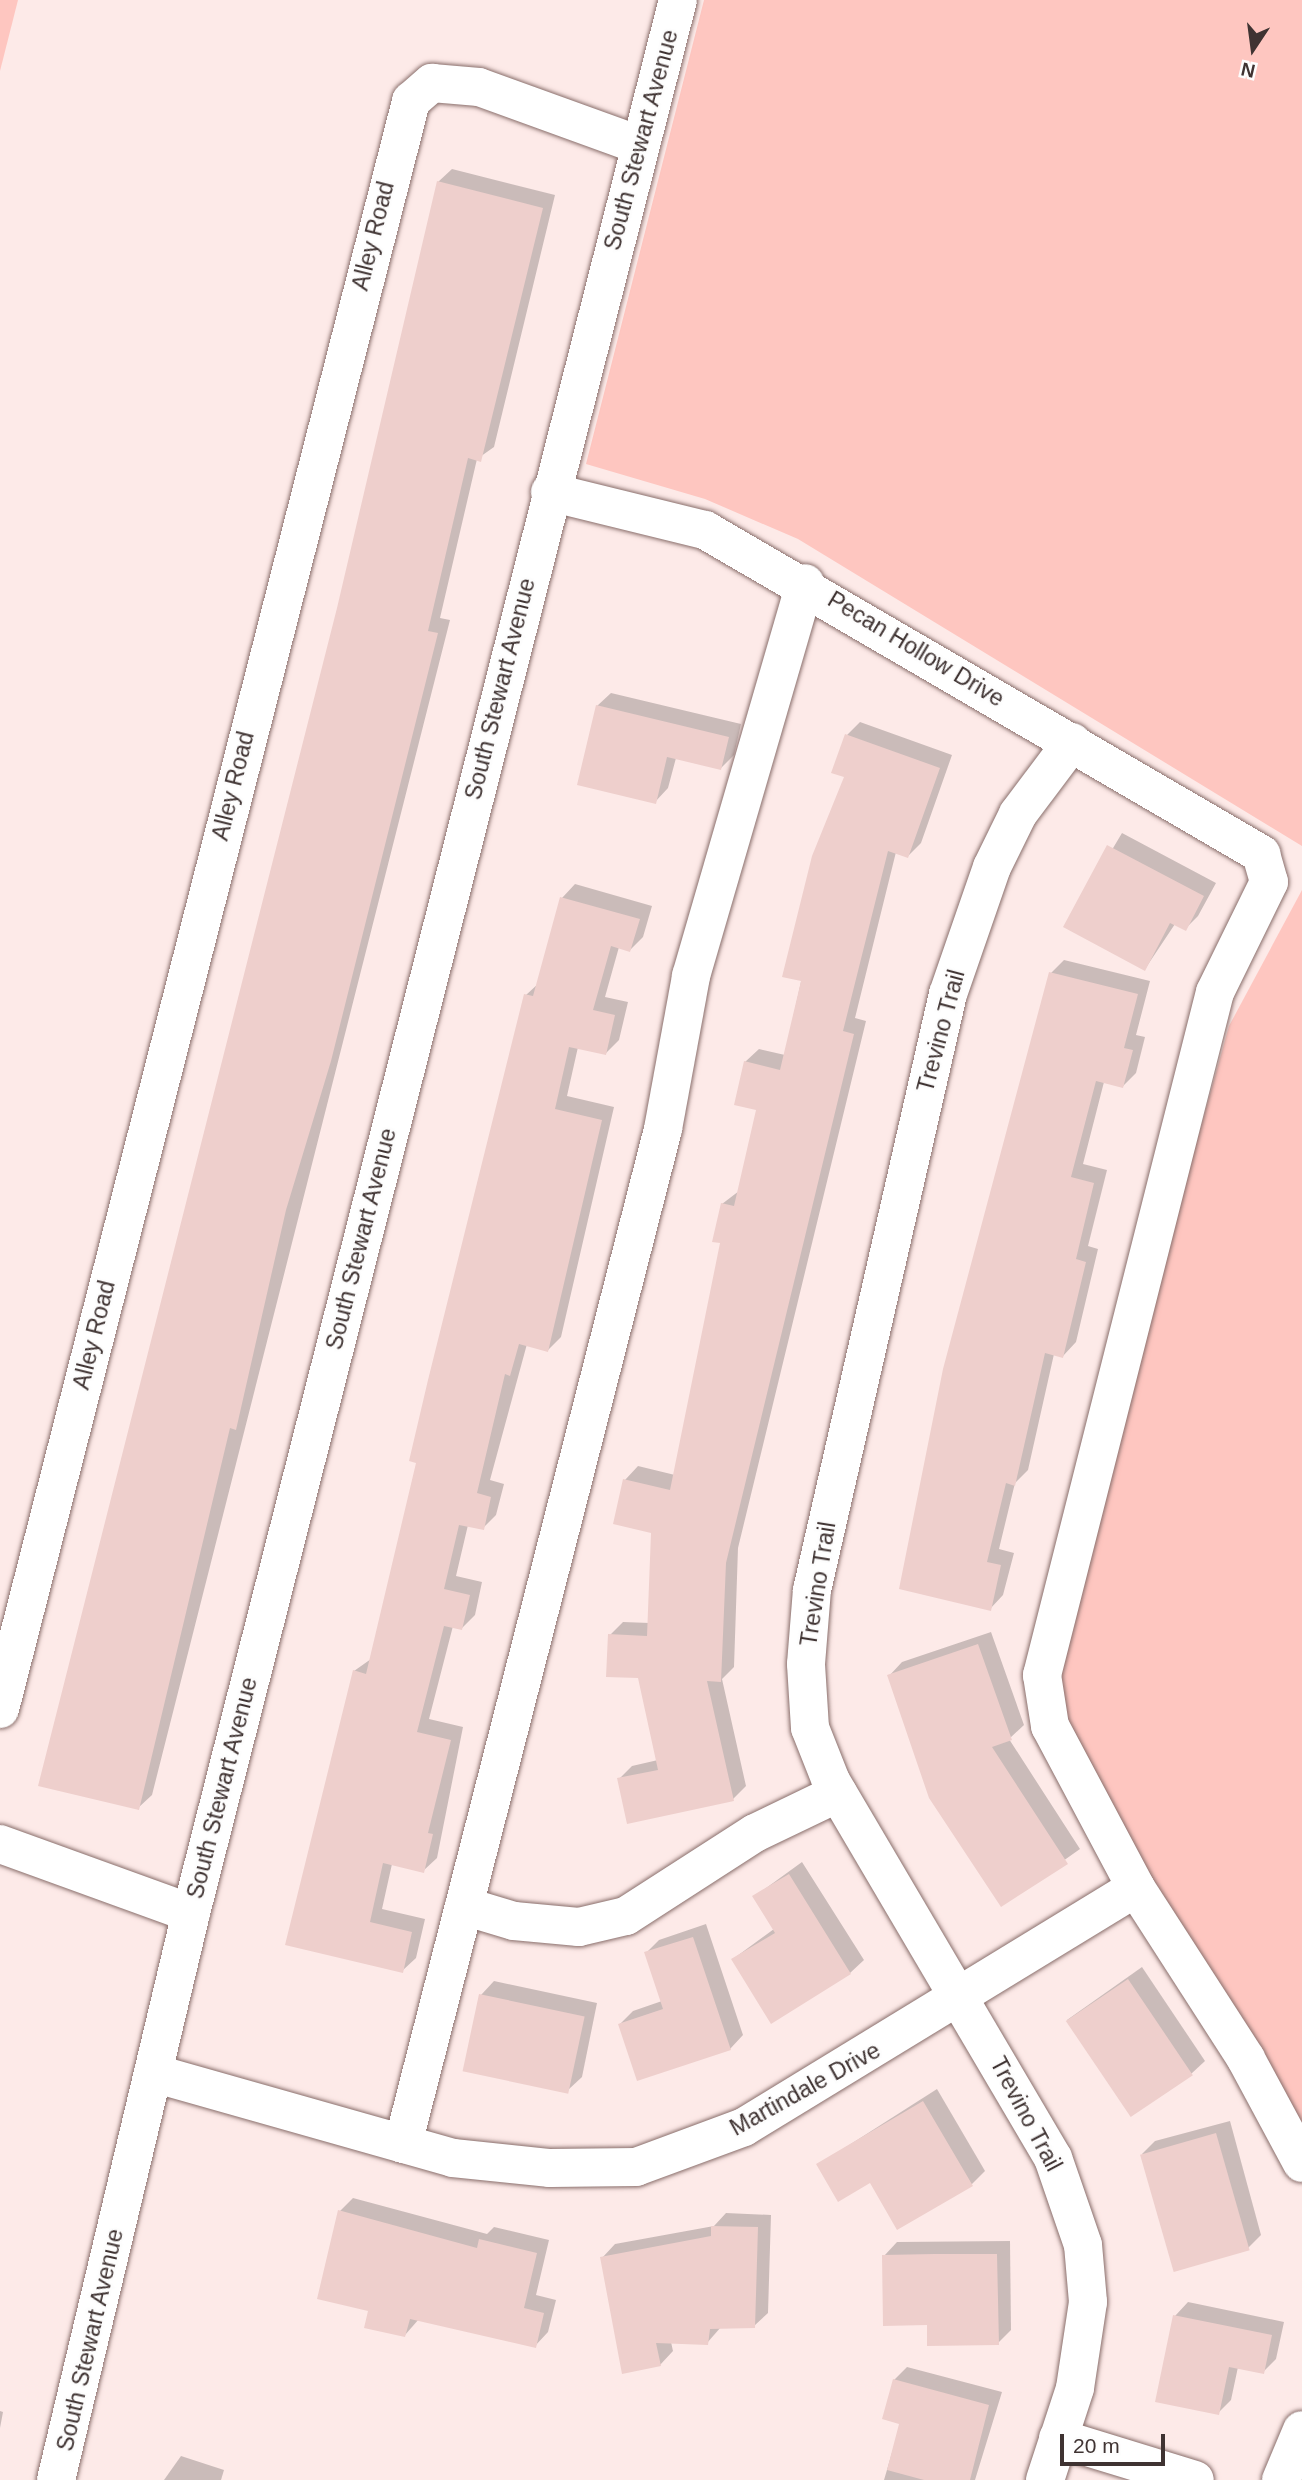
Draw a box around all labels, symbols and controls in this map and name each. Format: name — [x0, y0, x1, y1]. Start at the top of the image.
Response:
north arrow — [1218, 14, 1288, 84]
street label: South Stewart Avenue — [598, 26, 684, 254]
text: N — [1239, 58, 1257, 82]
street label: Alley Road — [346, 179, 400, 293]
street label: South Stewart Avenue — [459, 575, 541, 803]
street label: Pecan Hollow Drive — [823, 585, 1009, 713]
street label: Alley Road — [206, 729, 260, 843]
street label: Trevino Trail — [911, 967, 971, 1095]
street label: South Stewart Avenue — [320, 1125, 402, 1353]
street label: Alley Road — [67, 1278, 121, 1392]
street label: Trevino Trail — [795, 1520, 841, 1648]
street label: South Stewart Avenue — [181, 1674, 263, 1902]
street label: Martindale Drive — [725, 2036, 885, 2142]
street label: Trevino Trail — [984, 2052, 1068, 2176]
street label: South Stewart Avenue — [51, 2226, 129, 2454]
scale bar — [1064, 2420, 1169, 2464]
text: 20 m — [1073, 2434, 1120, 2457]

